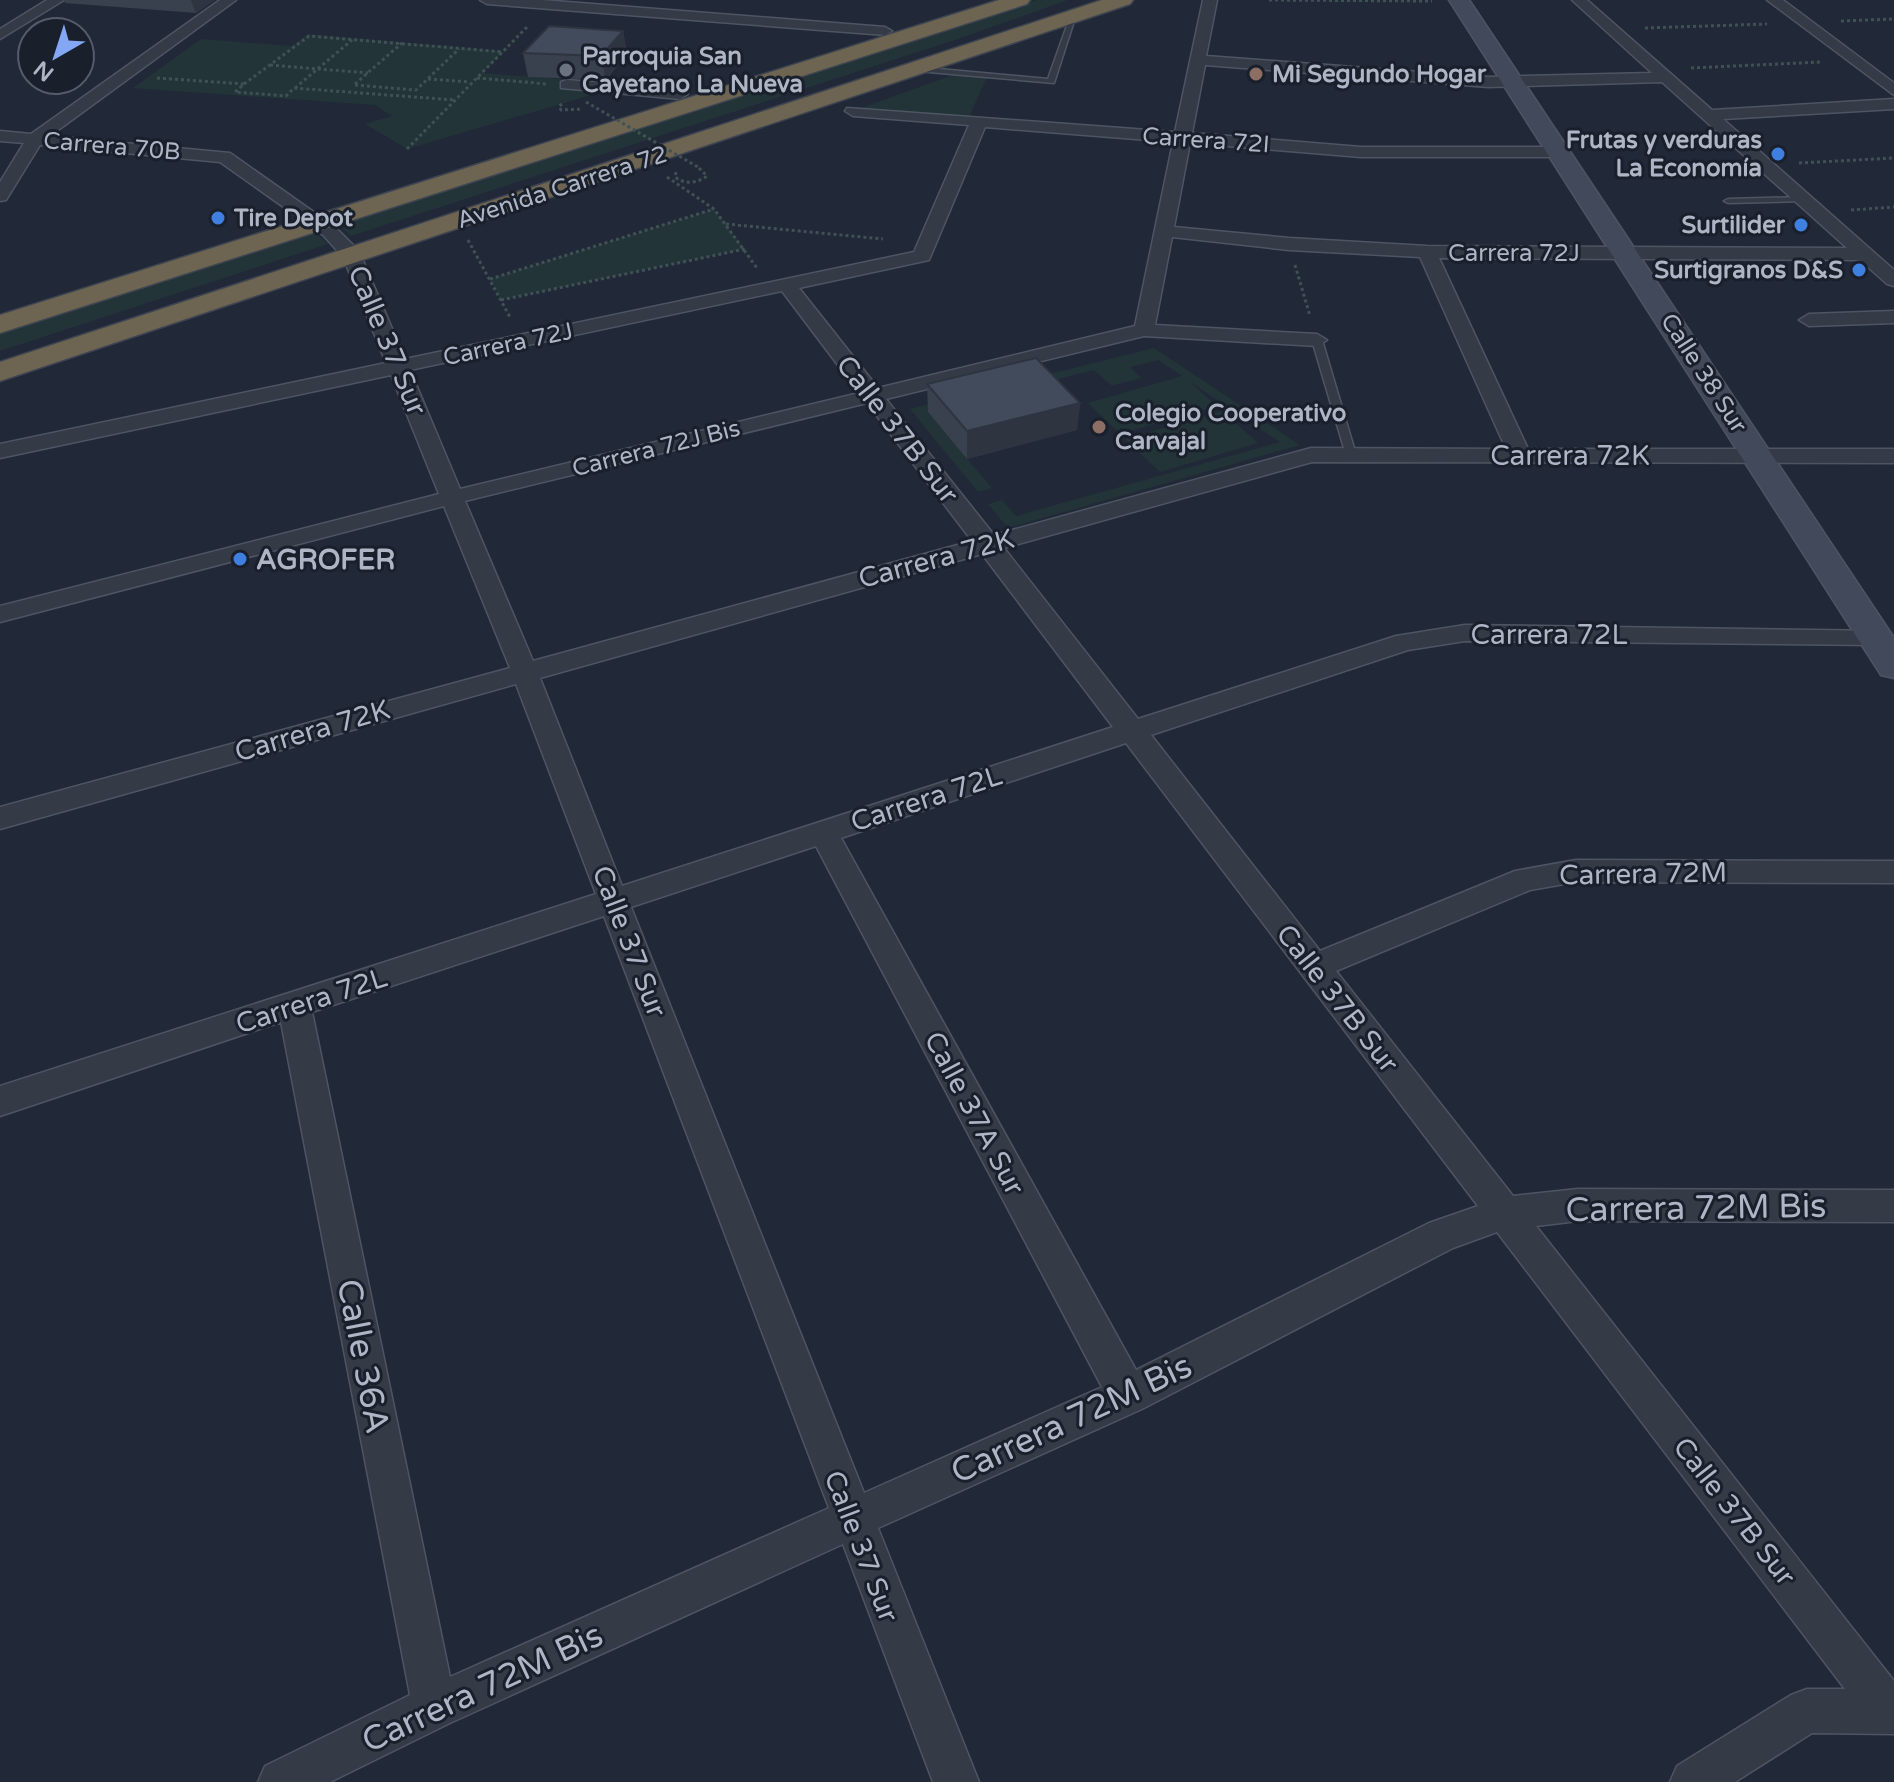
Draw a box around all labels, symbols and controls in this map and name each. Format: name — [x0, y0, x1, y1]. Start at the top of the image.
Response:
north arrow — [16, 16, 96, 96]
place label: Parroquia San Cayetano La Nueva — [582, 42, 803, 99]
text: N — [29, 55, 59, 86]
place label: Mi Segundo Hogar — [1272, 60, 1487, 89]
marker: Parroquia San Cayetano La Nueva — [557, 61, 575, 79]
marker: Mi Segundo Hogar — [1247, 65, 1265, 83]
street label: Carrera 72I — [1141, 122, 1271, 159]
street label: Carrera 70B — [42, 126, 182, 167]
place label: Frutas y verduras La Economía — [1566, 126, 1762, 183]
street label: Avenida Carrera 72 — [453, 140, 671, 235]
marker: Frutas y verduras La Economía — [1769, 145, 1787, 163]
place label: Tire Depot — [233, 204, 354, 233]
marker: Tire Depot — [209, 209, 227, 227]
place label: Surtilider — [1682, 211, 1786, 240]
marker: Surtilider — [1792, 216, 1810, 234]
street label: Carrera 72J — [1448, 239, 1580, 268]
place label: Surtigranos D&S — [1654, 256, 1843, 285]
street label: Calle 37 Sur — [340, 260, 434, 421]
marker: Surtigranos D&S — [1850, 261, 1868, 279]
street label: Calle 38 Sur — [1654, 308, 1753, 439]
street label: Carrera 72J — [441, 317, 576, 372]
street label: Calle 37B Sur — [829, 349, 966, 511]
place label: Colegio Cooperativo Carvajal — [1115, 399, 1346, 456]
street label: Carrera 72J Bis — [569, 414, 743, 483]
marker: Colegio Cooperativo Carvajal — [1090, 418, 1108, 436]
street label: Carrera 72K — [1490, 439, 1650, 473]
street label: Carrera 72K — [855, 522, 1018, 596]
place label: AGROFER — [256, 543, 395, 577]
marker: AGROFER — [231, 550, 249, 568]
street label: Carrera 72L — [1470, 618, 1628, 652]
street label: Carrera 72K — [231, 693, 394, 769]
street label: Carrera 72L — [846, 759, 1006, 839]
street label: Carrera 72M — [1559, 856, 1727, 892]
street label: Calle 37 Sur — [585, 861, 674, 1022]
street label: Calle 37B Sur — [1269, 918, 1406, 1080]
street label: Carrera 72L — [231, 961, 391, 1041]
street label: Calle 37A Sur — [917, 1026, 1032, 1201]
street label: Carrera 72M Bis — [1565, 1186, 1827, 1231]
street label: Calle 36A — [328, 1276, 398, 1437]
street label: Carrera 72M Bis — [945, 1346, 1199, 1493]
street label: Calle 37B Sur — [1666, 1431, 1803, 1593]
street label: Calle 37 Sur — [817, 1466, 906, 1627]
street label: Carrera 72M Bis — [356, 1615, 610, 1762]

